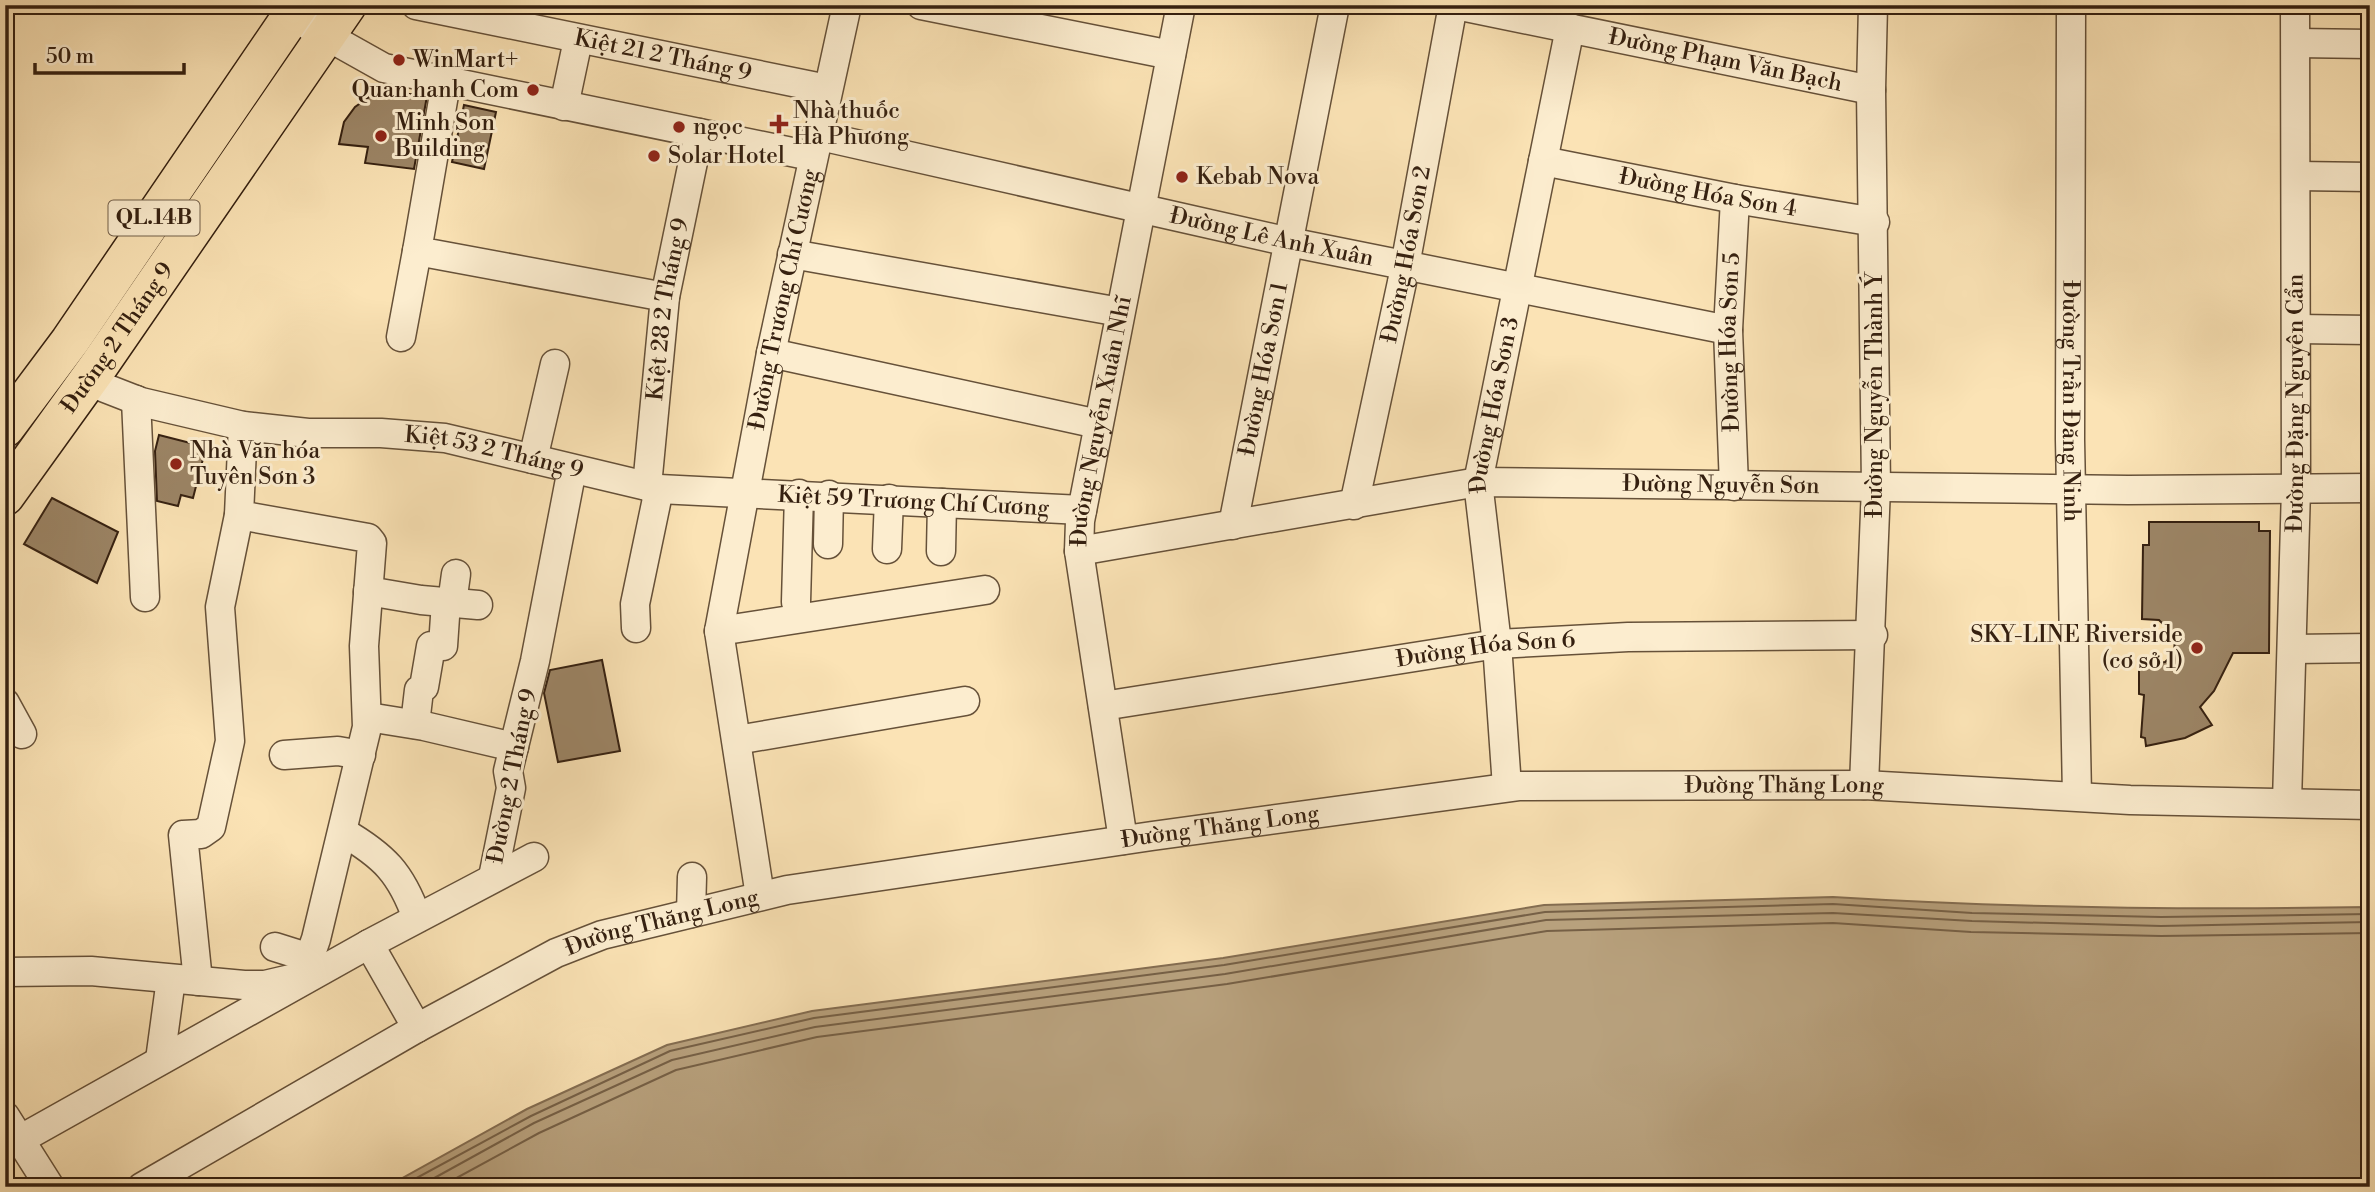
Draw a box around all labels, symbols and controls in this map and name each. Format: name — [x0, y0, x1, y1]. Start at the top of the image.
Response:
street label: Đường Phạm Văn Bạch — [1606, 23, 1845, 98]
street label: Kiệt 21 2 Tháng 9 — [572, 24, 754, 87]
scale bar — [35, 32, 184, 76]
text: 50 m — [46, 44, 94, 70]
place label: WinMart+ — [412, 46, 518, 74]
marker: WinMart+ — [391, 52, 407, 68]
place label: Quan hanh Com — [351, 76, 519, 104]
marker: Quan hanh Com — [525, 82, 541, 98]
place label: Nhà thuốc Hà Phương — [793, 97, 909, 151]
place label: Minh Son Building — [394, 109, 495, 163]
place label: ngọc — [693, 113, 743, 141]
marker: Nhà thuốc Hà Phương — [771, 116, 787, 132]
marker: ngọc — [671, 119, 687, 135]
marker: Minh Son Building — [373, 128, 389, 144]
place label: Solar Hotel — [668, 142, 785, 170]
marker: Solar Hotel — [646, 148, 662, 164]
street label: Đường Hóa Sơn 4 — [1617, 162, 1799, 223]
place label: Kebab Nova — [1196, 163, 1320, 191]
street label: Đường Hóa Sơn 2 — [1375, 164, 1437, 346]
street label: Đường Trương Chí Cương — [743, 166, 825, 432]
marker: Kebab Nova — [1174, 169, 1190, 185]
road number: QL.14B — [108, 200, 200, 235]
street label: Đường Lê Anh Xuân — [1167, 201, 1376, 273]
street label: Kiệt 28 2 Tháng 9 — [641, 216, 695, 402]
street label: Đường Hóa Sơn 5 — [1714, 252, 1746, 432]
street label: Đường 2 Tháng 9 — [55, 257, 180, 419]
street label: Đường Nguyễn Thành Ý — [1859, 270, 1889, 518]
street label: Đường Đặng Nguyên Cẩn — [2281, 274, 2310, 533]
street label: Đường Hóa Sơn 1 — [1233, 280, 1294, 458]
street label: Đường Trần Đăng Ninh — [2056, 280, 2086, 522]
street label: Đường Nguyễn Xuân Nhĩ — [1065, 293, 1138, 547]
street label: Đường Hóa Sơn 3 — [1463, 314, 1525, 495]
street label: Kiệt 53 2 Tháng 9 — [404, 421, 586, 485]
place label: Nhà Văn hóa Tuyên Sơn 3 — [190, 437, 320, 491]
marker: Nhà Văn hóa Tuyên Sơn 3 — [168, 456, 184, 472]
street label: Đường Nguyễn Sơn — [1622, 470, 1820, 500]
street label: Kiệt 59 Trương Chí Cương — [777, 481, 1050, 522]
place label: SKY-LINE Riverside (cơ sở 1) — [1970, 621, 2183, 675]
street label: Đường Hóa Sơn 6 — [1394, 626, 1576, 674]
marker: SKY-LINE Riverside (cơ sở 1) — [2189, 640, 2205, 656]
street label: Đường 2 Tháng 9 — [481, 686, 543, 866]
street label: Đường Thăng Long — [1684, 771, 1885, 800]
street label: Đường Thăng Long — [1119, 799, 1321, 854]
street label: Đường Thăng Long — [561, 883, 762, 962]

